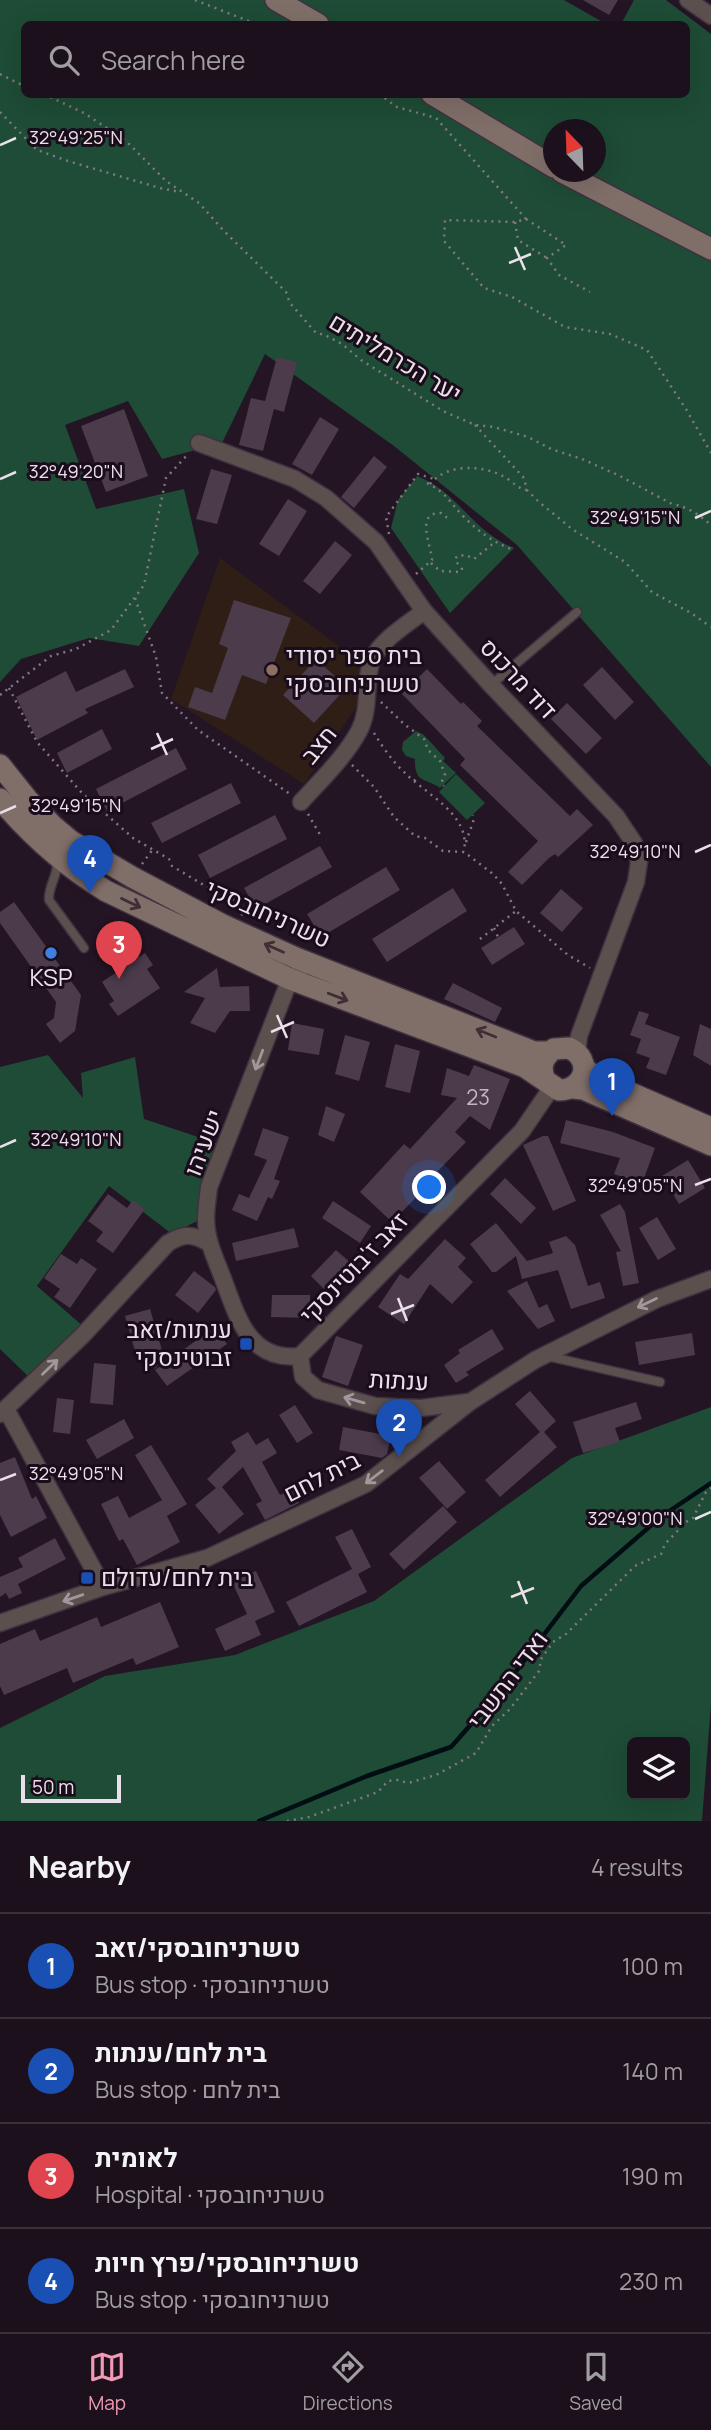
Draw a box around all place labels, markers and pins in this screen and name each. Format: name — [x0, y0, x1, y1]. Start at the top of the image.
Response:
place label: בית ספר יסודי טשרניחובסקי — [286, 638, 422, 699]
marker: בית ספר יסודי טשרניחובסקי — [264, 662, 280, 678]
pin: 4 — [67, 835, 113, 893]
pin: 3 — [96, 921, 142, 979]
marker: KSP — [43, 945, 59, 961]
place label: KSP — [30, 960, 72, 993]
pin: 1 — [589, 1058, 635, 1116]
place label: ענתות/זאב זבוטינסקי — [127, 1312, 232, 1373]
marker: ענתות/זאב זבוטינסקי — [238, 1336, 254, 1352]
pin: 2 — [376, 1399, 422, 1457]
place label: בית לחם/עדולם — [101, 1560, 254, 1593]
marker: בית לחם/עדולם — [79, 1570, 95, 1586]

